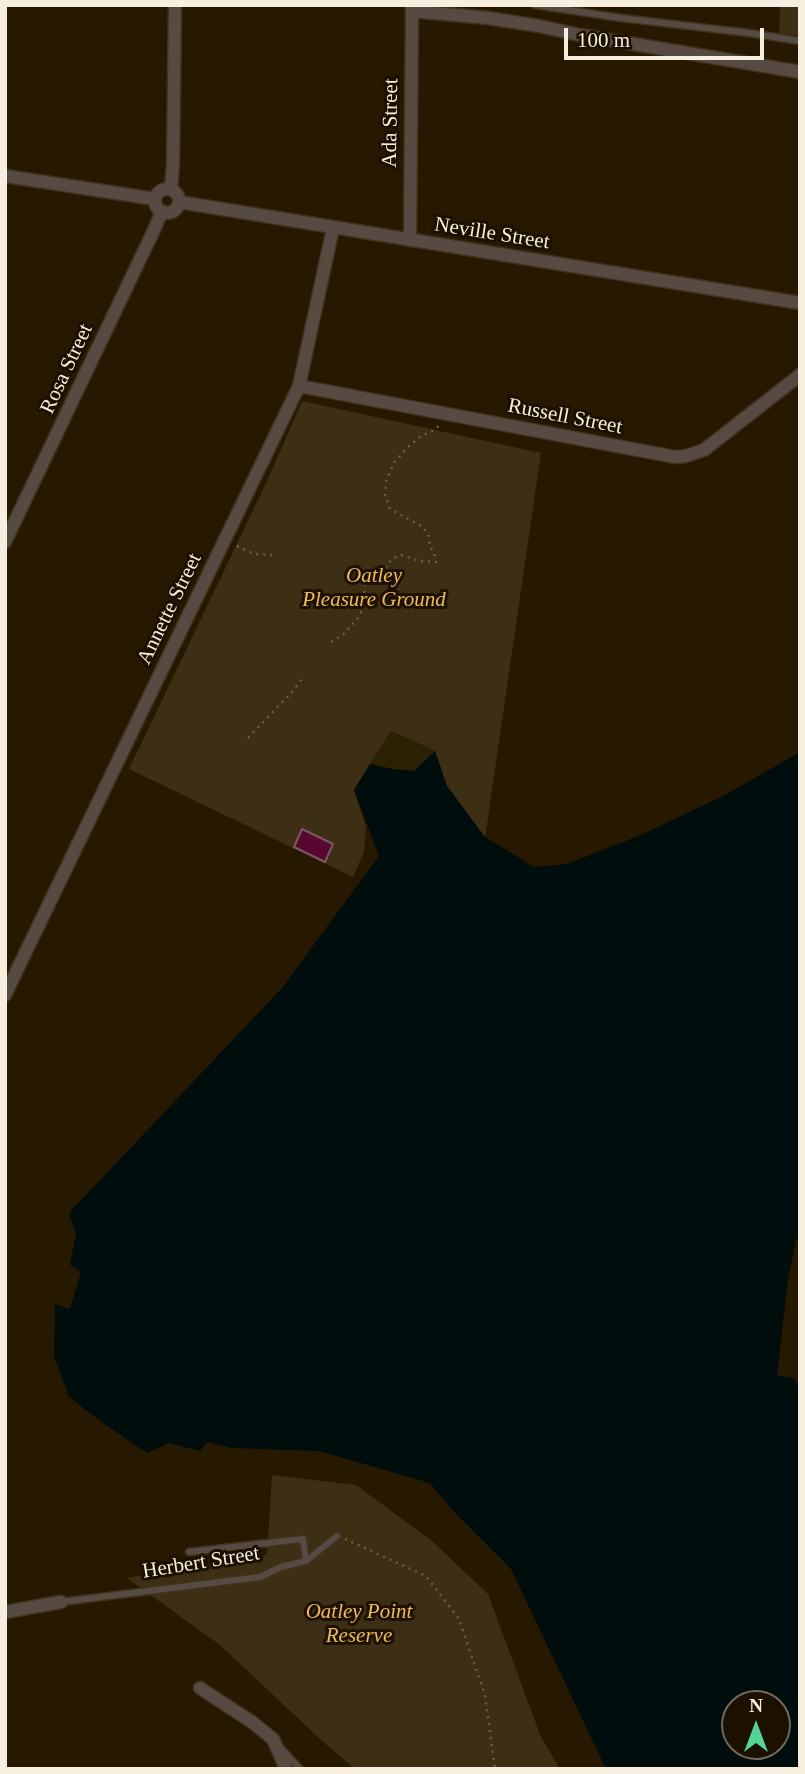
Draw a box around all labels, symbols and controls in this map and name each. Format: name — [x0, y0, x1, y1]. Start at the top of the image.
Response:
scale bar — [567, 14, 766, 58]
text: 100 m — [577, 28, 630, 52]
street label: Ada Street — [378, 78, 404, 168]
street label: Neville Street — [433, 212, 551, 256]
street label: Rosa Street — [35, 320, 99, 418]
street label: Russell Street — [506, 394, 624, 440]
street label: Annette Street — [132, 549, 208, 669]
park label: Oatley Pleasure Ground — [302, 563, 446, 613]
street label: Herbert Street — [141, 1541, 261, 1585]
park label: Oatley Point Reserve — [306, 1599, 412, 1649]
north arrow — [721, 1690, 791, 1760]
text: N — [749, 1695, 763, 1716]

